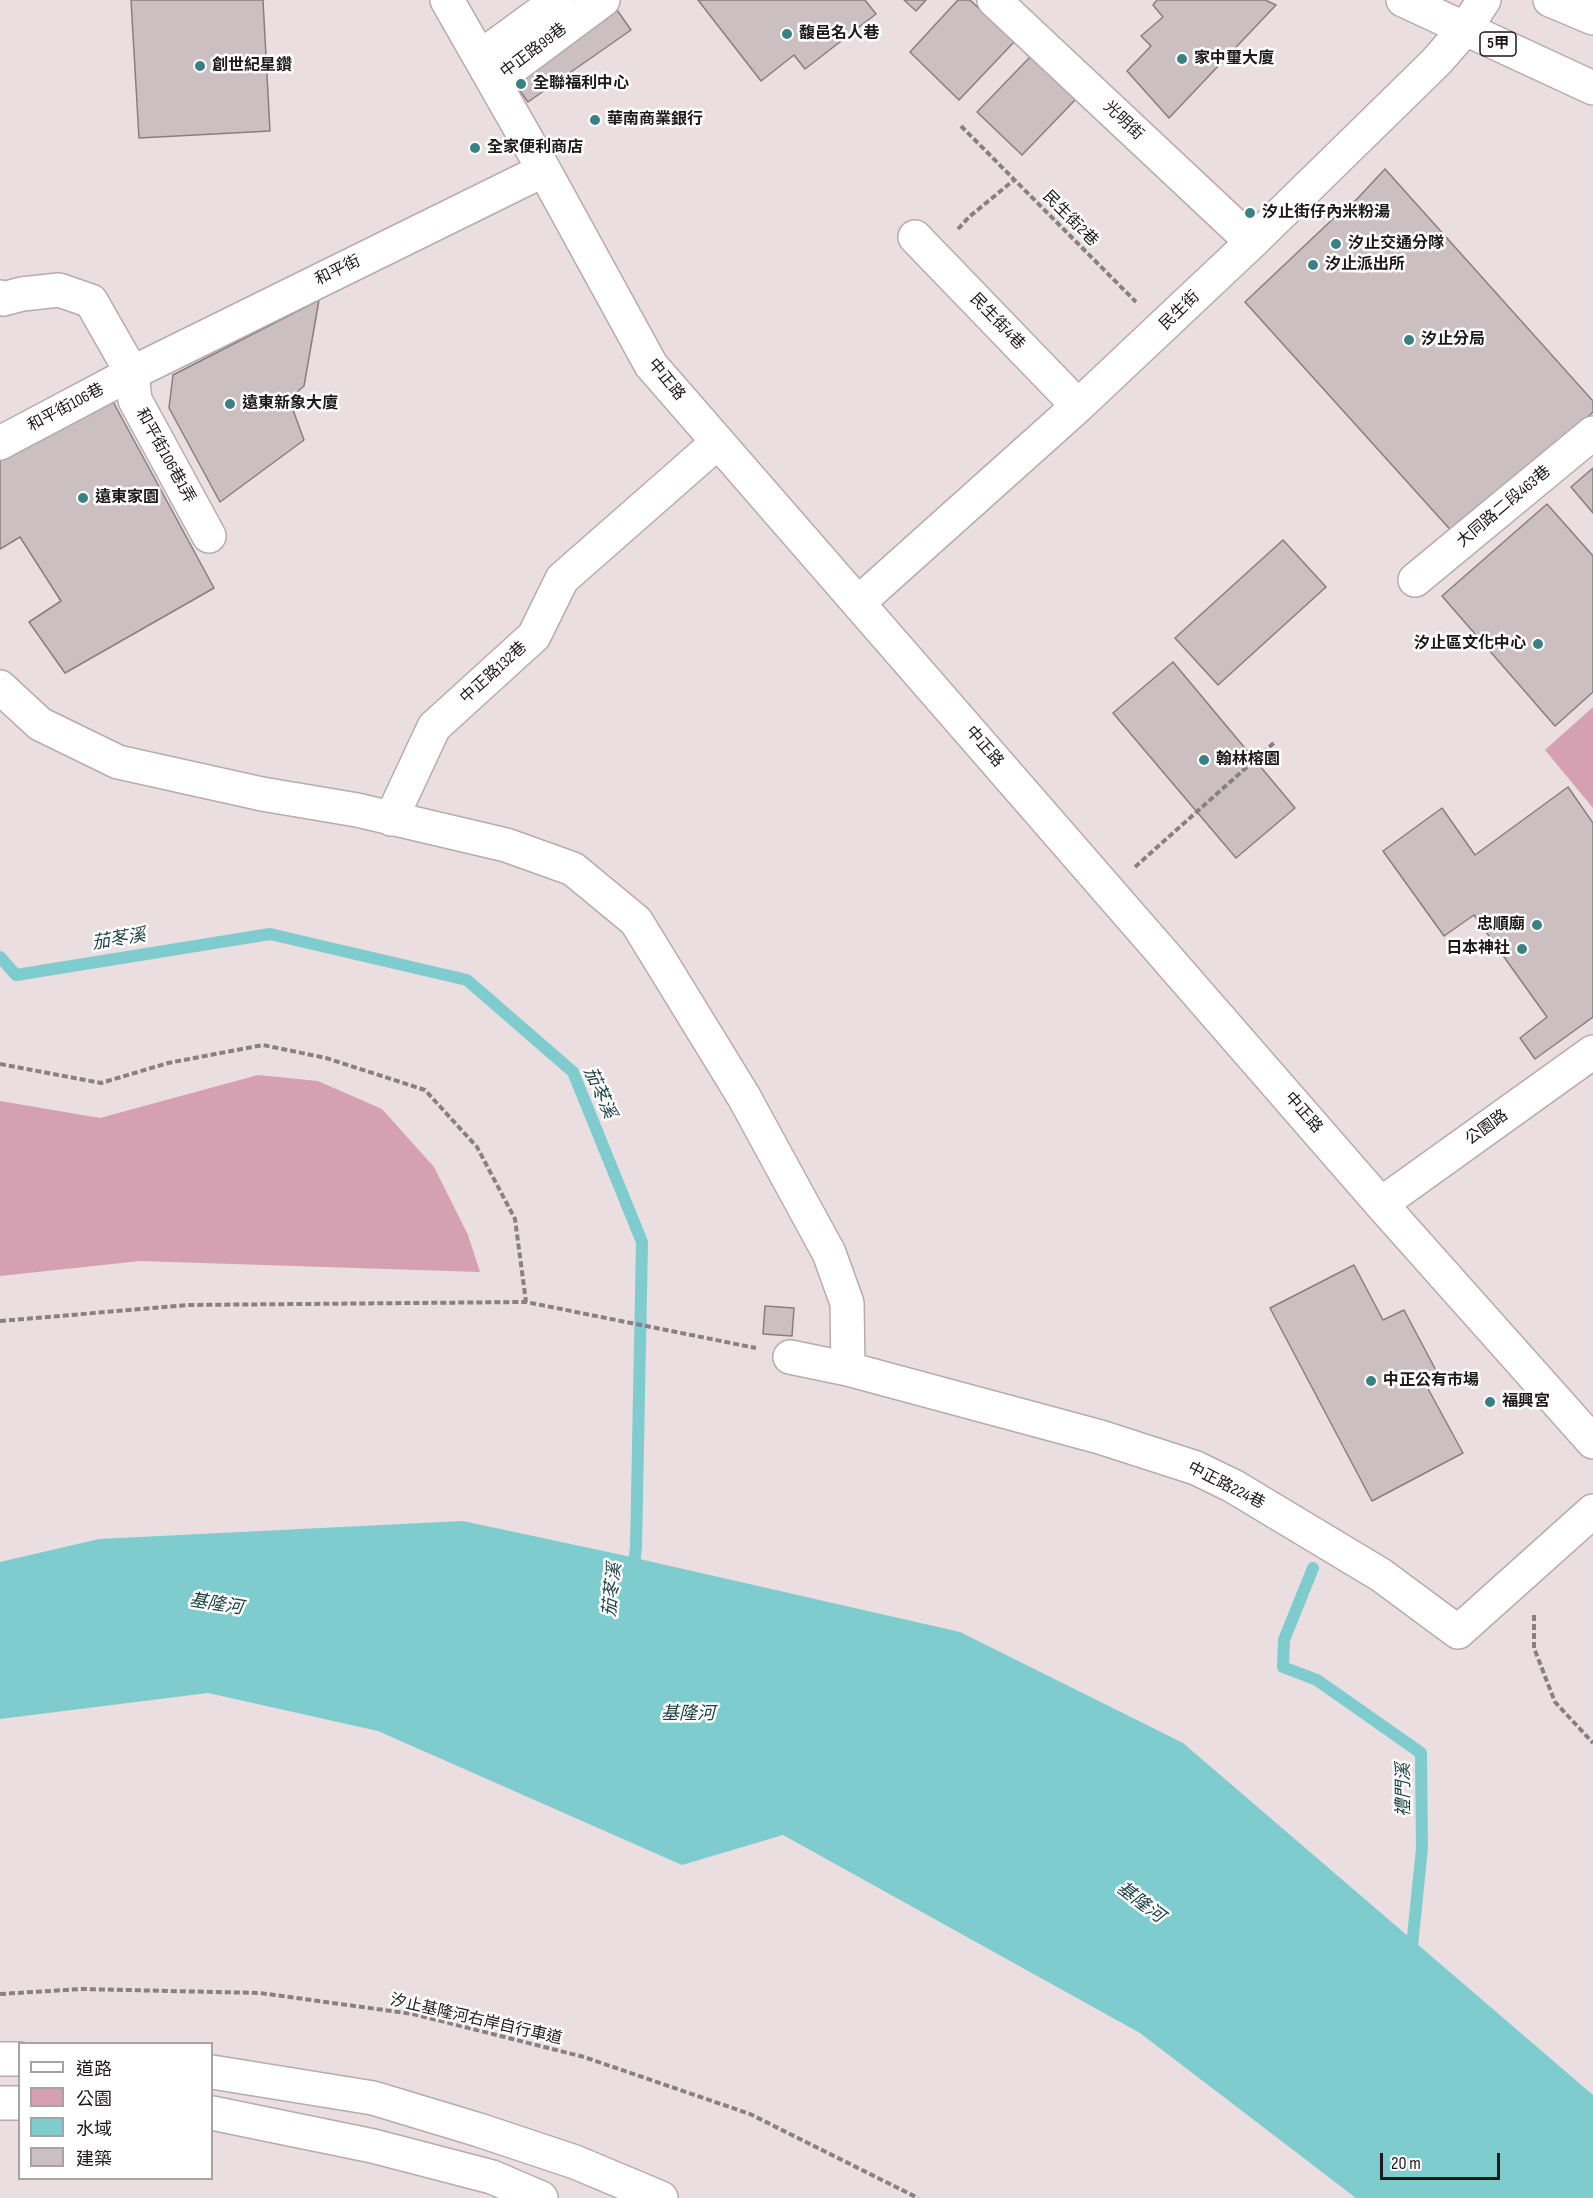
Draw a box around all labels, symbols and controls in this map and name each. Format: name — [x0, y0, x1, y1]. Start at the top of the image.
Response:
street label: 中正路99巷 — [497, 20, 571, 82]
place label: 馥邑名人巷 — [799, 24, 879, 44]
marker: 馥邑名人巷 — [780, 27, 794, 41]
road number: 5甲 — [1480, 32, 1516, 56]
place label: 家中璽大廈 — [1194, 49, 1274, 69]
marker: 家中璽大廈 — [1175, 52, 1189, 66]
place label: 創世紀星鑽 — [212, 56, 292, 76]
marker: 創世紀星鑽 — [193, 59, 207, 73]
place label: 全聯福利中心 — [533, 74, 629, 94]
marker: 全聯福利中心 — [514, 77, 528, 91]
street label: 光明街 — [1099, 98, 1147, 144]
place label: 華南商業銀行 — [607, 110, 703, 130]
marker: 華南商業銀行 — [588, 113, 602, 127]
place label: 全家便利商店 — [487, 138, 583, 158]
marker: 全家便利商店 — [468, 141, 482, 155]
street label: 民生街2巷 — [1038, 187, 1102, 251]
place label: 汐止街仔內米粉湯 — [1262, 203, 1390, 223]
marker: 汐止街仔內米粉湯 — [1243, 206, 1257, 220]
place label: 汐止交通分隊 — [1348, 234, 1444, 254]
marker: 汐止交通分隊 — [1329, 237, 1343, 251]
street label: 和平街 — [312, 252, 364, 290]
place label: 汐止派出所 — [1325, 255, 1405, 275]
marker: 汐止派出所 — [1306, 258, 1320, 272]
street label: 民生街 — [1156, 287, 1204, 335]
street label: 民生街4巷 — [966, 290, 1028, 354]
place label: 汐止分局 — [1421, 330, 1485, 350]
marker: 汐止分局 — [1402, 333, 1416, 347]
street label: 中正路 — [643, 355, 689, 405]
street label: 和平街106巷 — [25, 380, 107, 436]
place label: 遠東新象大廈 — [242, 394, 338, 414]
marker: 遠東新象大廈 — [223, 397, 237, 411]
street label: 和平街106巷1弄 — [131, 405, 199, 507]
street label: 大同路二段463巷 — [1453, 462, 1555, 552]
place label: 遠東家園 — [95, 488, 159, 508]
marker: 遠東家園 — [76, 491, 90, 505]
place label: 汐止區文化中心 — [1414, 634, 1526, 654]
marker: 汐止區文化中心 — [1531, 637, 1545, 651]
street label: 中正路132巷 — [457, 638, 531, 708]
street label: 中正路 — [961, 723, 1007, 771]
place label: 翰林榕園 — [1216, 750, 1280, 770]
marker: 翰林榕園 — [1197, 753, 1211, 767]
place label: 忠順廟 — [1477, 915, 1525, 935]
marker: 忠順廟 — [1530, 918, 1544, 932]
water label: 茄苳溪 — [91, 925, 147, 955]
place label: 日本神社 — [1446, 939, 1510, 959]
marker: 日本神社 — [1515, 942, 1529, 956]
water label: 茄苳溪 — [578, 1064, 620, 1122]
street label: 中正路 — [1280, 1089, 1326, 1137]
street label: 公園路 — [1462, 1106, 1512, 1150]
place label: 中正公有市場 — [1383, 1371, 1479, 1391]
marker: 中正公有市場 — [1364, 1374, 1378, 1388]
place label: 福興宮 — [1502, 1392, 1550, 1412]
marker: 福興宮 — [1483, 1395, 1497, 1409]
street label: 中正路224巷 — [1184, 1458, 1268, 1514]
water label: 茄苳溪 — [599, 1562, 627, 1618]
water label: 基隆河 — [188, 1590, 244, 1620]
water label: 基隆河 — [661, 1703, 715, 1725]
water label: 禮門溪 — [1393, 1763, 1415, 1817]
water label: 基隆河 — [1112, 1878, 1168, 1928]
street label: 汐止基隆河右岸自行車道 — [388, 1991, 564, 2049]
legend — [18, 2042, 213, 2180]
text: 道路 — [76, 2059, 112, 2080]
text: 公園 — [76, 2089, 112, 2110]
text: 水域 — [76, 2119, 112, 2140]
scale bar — [1383, 2141, 1503, 2179]
text: 建築 — [76, 2149, 112, 2170]
text: 20 m — [1391, 2153, 1421, 2174]

